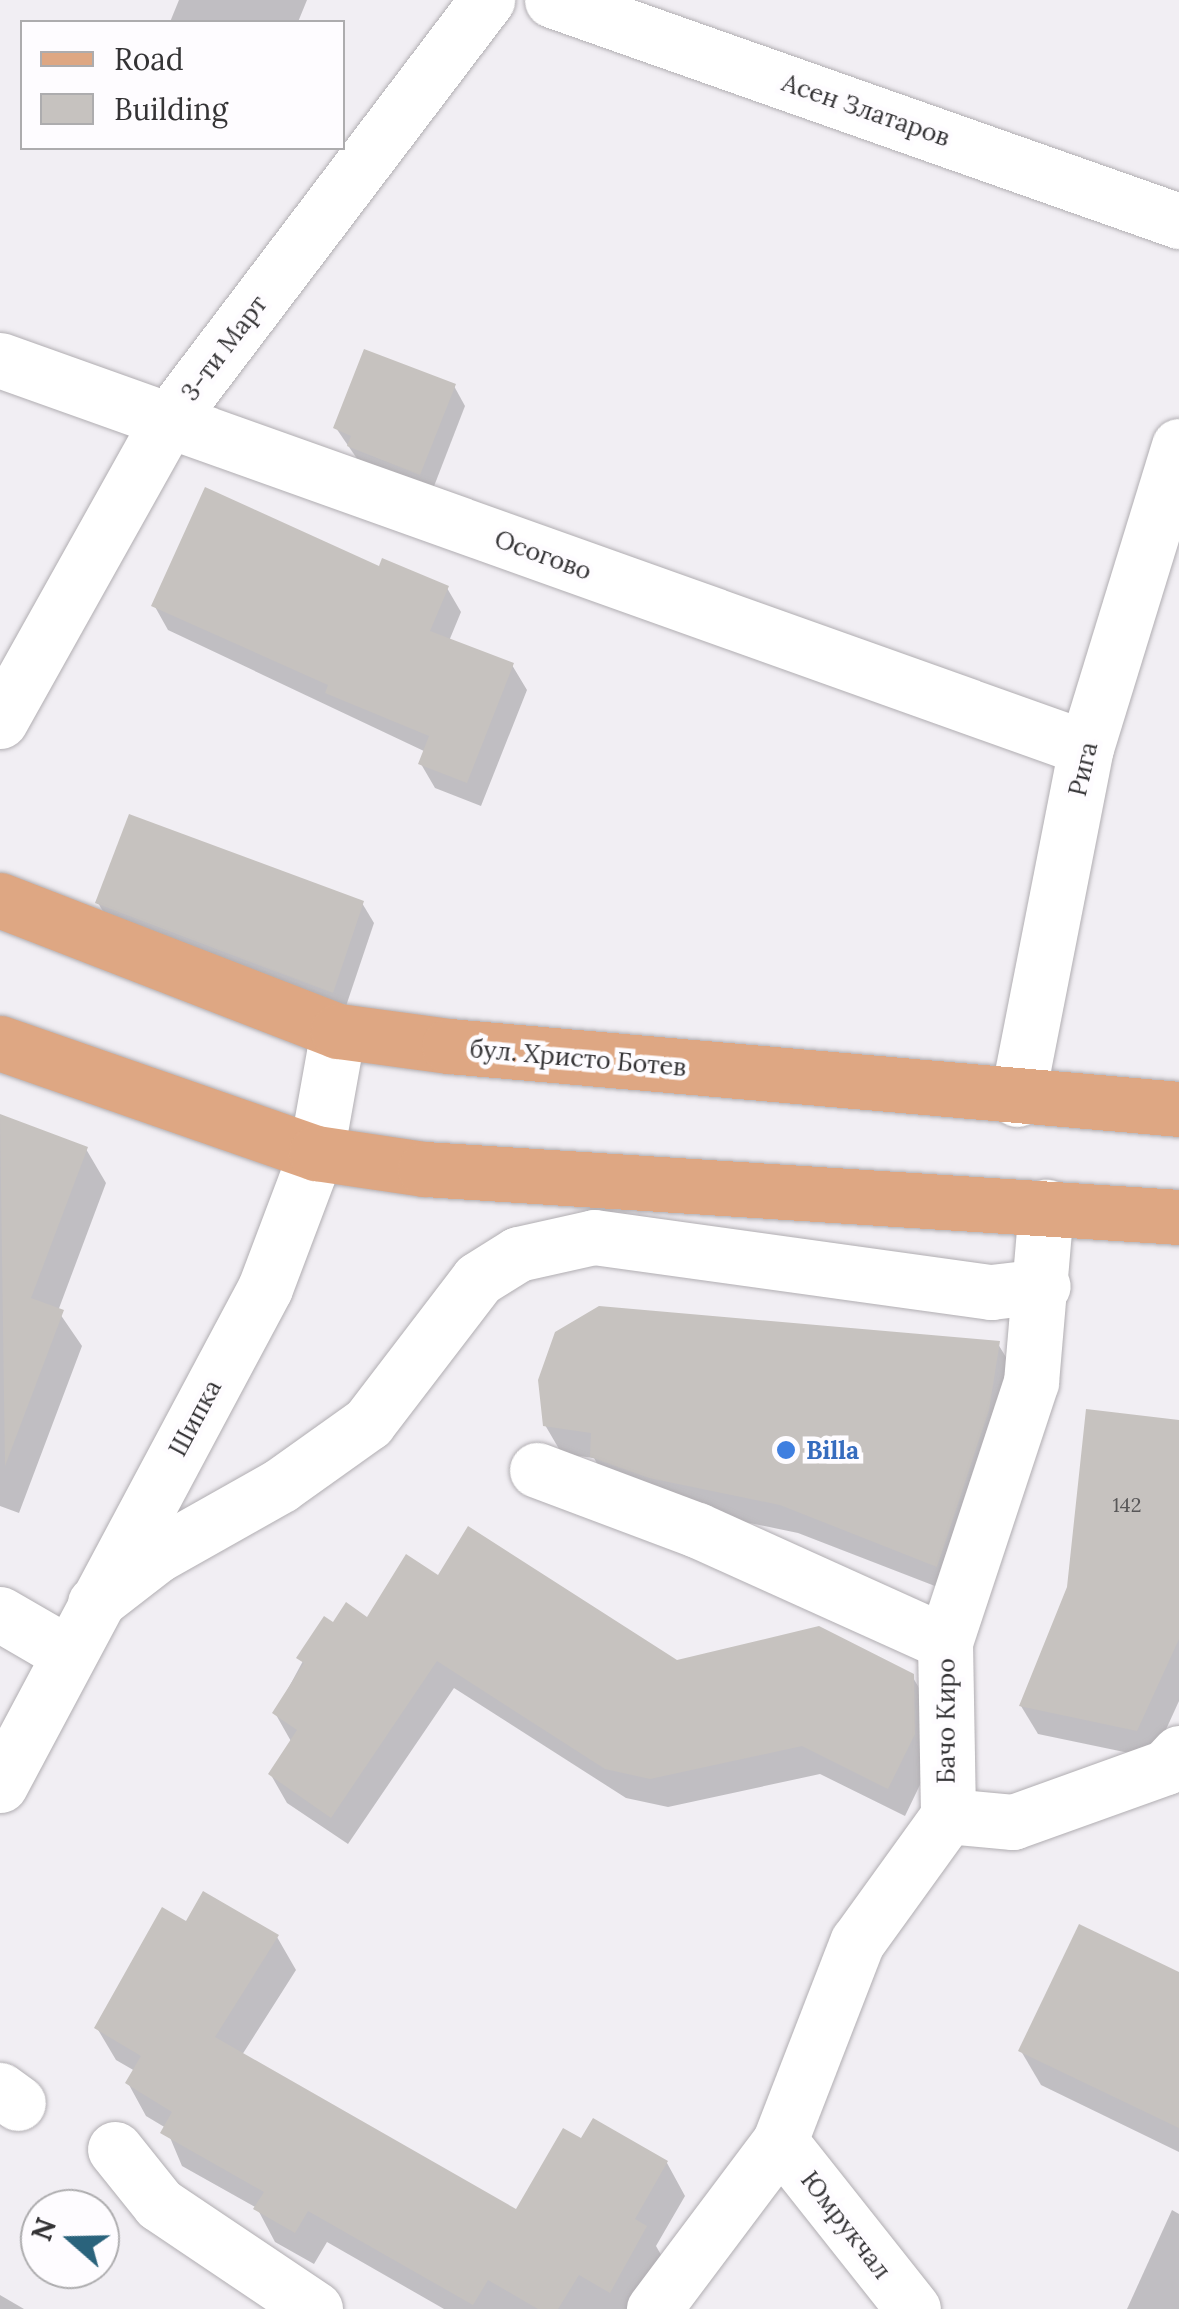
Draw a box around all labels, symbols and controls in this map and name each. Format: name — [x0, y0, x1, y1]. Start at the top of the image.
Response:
legend — [20, 20, 345, 150]
text: Road — [114, 40, 184, 78]
street label: Асен Златаров — [778, 67, 954, 153]
text: Building — [114, 90, 228, 128]
street label: 3-ти Март — [175, 289, 273, 407]
street label: Осогово — [491, 524, 595, 586]
street label: Рига — [1062, 739, 1104, 799]
street label: бул. Христо Ботев — [469, 1034, 687, 1082]
street label: Шипка — [162, 1375, 228, 1461]
place label: Billa — [806, 1435, 859, 1465]
marker: Billa — [775, 1439, 797, 1461]
house number: 142 — [1113, 1492, 1141, 1516]
street label: Бачо Киро — [931, 1658, 961, 1784]
street label: Юмрукчал — [795, 2165, 897, 2285]
north arrow — [20, 2189, 120, 2289]
text: N — [23, 2213, 64, 2246]

